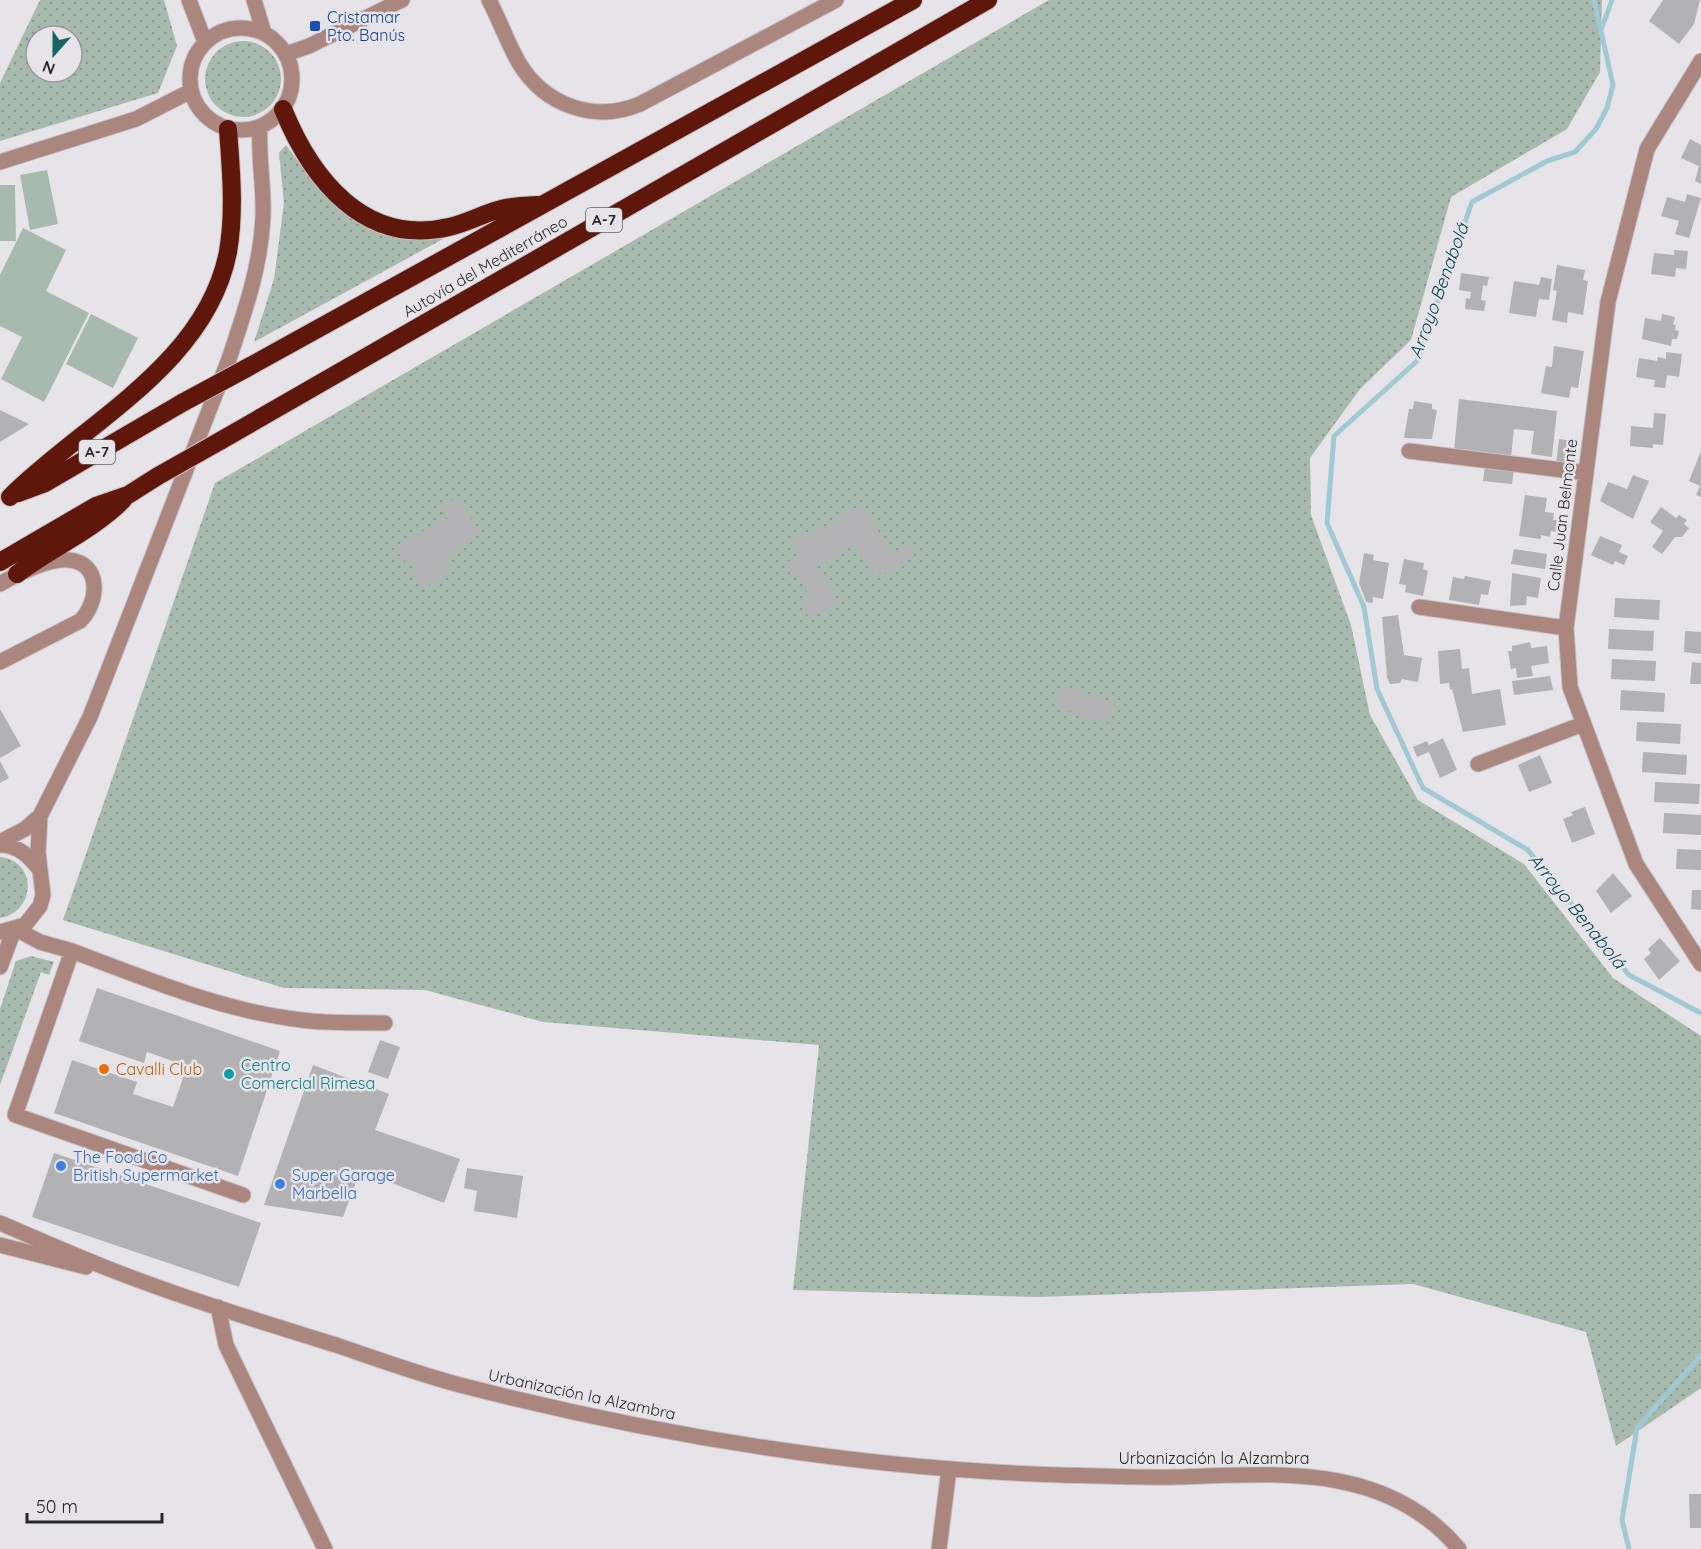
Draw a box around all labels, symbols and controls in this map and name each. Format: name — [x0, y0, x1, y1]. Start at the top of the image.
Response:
place label: Cristamar Pto. Banús — [327, 7, 405, 45]
marker: Cristamar Pto. Banús — [308, 19, 322, 33]
north arrow — [24, 24, 84, 84]
text: N — [40, 57, 58, 79]
road number: A-7 — [586, 208, 622, 232]
street label: Autovía del Mediterráneo — [399, 211, 571, 321]
water label: Arroyo Benabolá — [1403, 219, 1474, 361]
street label: Calle Juan Belmonte — [1543, 438, 1581, 592]
road number: A-7 — [79, 440, 115, 464]
water label: Arroyo Benabolá — [1524, 848, 1632, 974]
place label: Centro Comercial Rimesa — [241, 1055, 375, 1093]
place label: Cavalli Club — [116, 1059, 202, 1079]
marker: Cavalli Club — [97, 1062, 111, 1076]
marker: Centro Comercial Rimesa — [222, 1067, 236, 1081]
place label: The Food Co British Supermarket — [73, 1147, 219, 1185]
marker: The Food Co British Supermarket — [54, 1159, 68, 1173]
place label: Super Garage Marbella — [292, 1165, 395, 1203]
marker: Super Garage Marbella — [273, 1177, 287, 1191]
street label: Urbanización la Alzambra — [486, 1364, 678, 1424]
street label: Urbanización la Alzambra — [1118, 1448, 1310, 1468]
scale bar — [27, 1486, 162, 1524]
text: 50 m — [36, 1495, 78, 1518]

